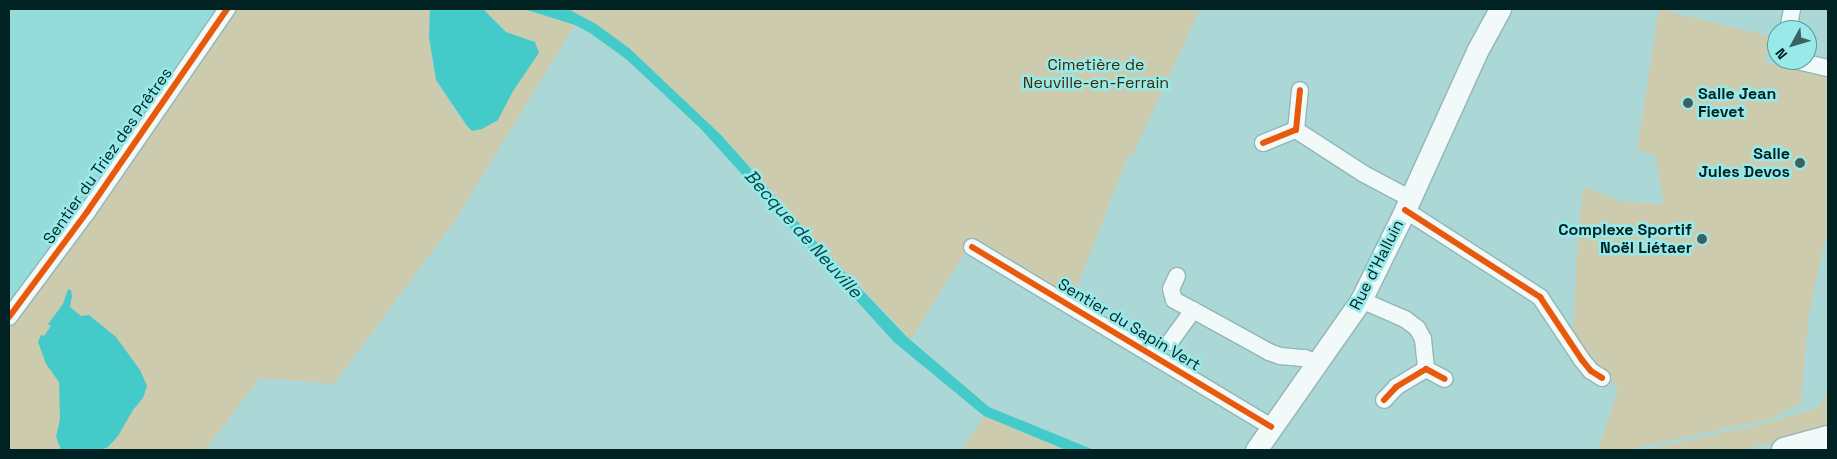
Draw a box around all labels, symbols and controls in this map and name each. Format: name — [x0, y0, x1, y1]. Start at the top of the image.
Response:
north arrow — [1767, 20, 1817, 70]
text: N — [1771, 45, 1791, 63]
park label: Cimetière de Neuville-en-Ferrain — [1023, 55, 1169, 93]
street label: Sentier du Triez des Prêtres — [39, 64, 177, 248]
place label: Salle Jean Fievet — [1698, 84, 1776, 122]
marker: Salle Jean Fievet — [1682, 97, 1694, 109]
place label: Salle Jules Devos — [1699, 144, 1790, 182]
marker: Salle Jules Devos — [1794, 157, 1806, 169]
water label: Becque de Neuville — [740, 165, 866, 303]
street label: Rue d'Halluin — [1346, 217, 1408, 313]
place label: Complexe Sportif Noël Liétaer — [1558, 220, 1692, 258]
marker: Complexe Sportif Noël Liétaer — [1696, 233, 1708, 245]
street label: Sentier du Sapin Vert — [1054, 275, 1204, 375]

